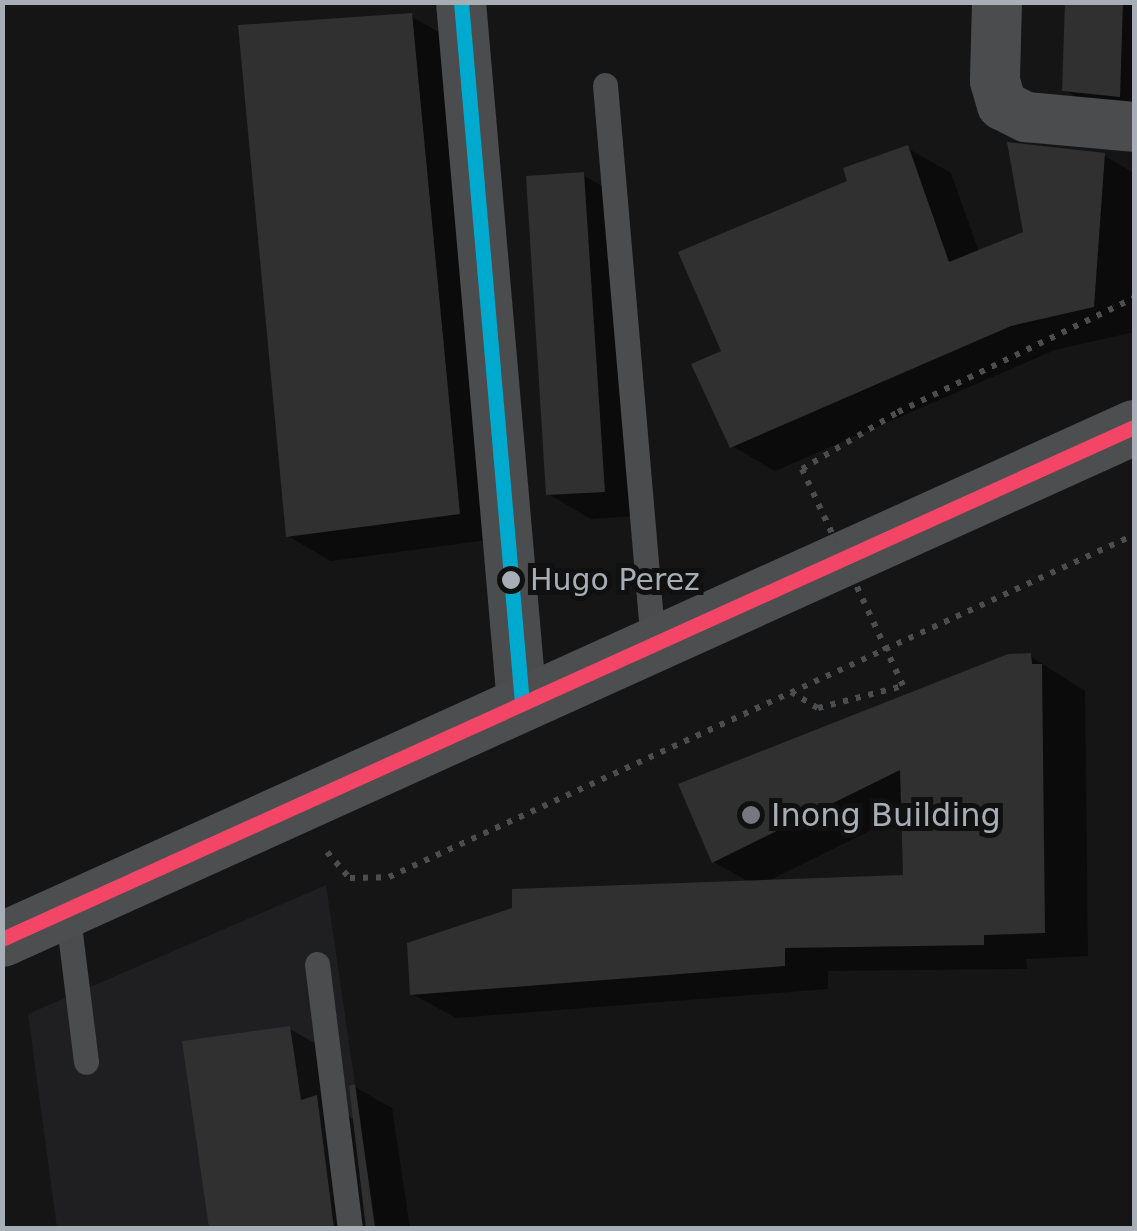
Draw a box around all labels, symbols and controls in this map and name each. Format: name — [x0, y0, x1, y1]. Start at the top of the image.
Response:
place label: Hugo Perez — [530, 562, 700, 598]
marker: Hugo Perez — [501, 570, 521, 590]
place label: Inong Building — [771, 796, 1001, 834]
marker: Inong Building — [740, 804, 762, 826]

